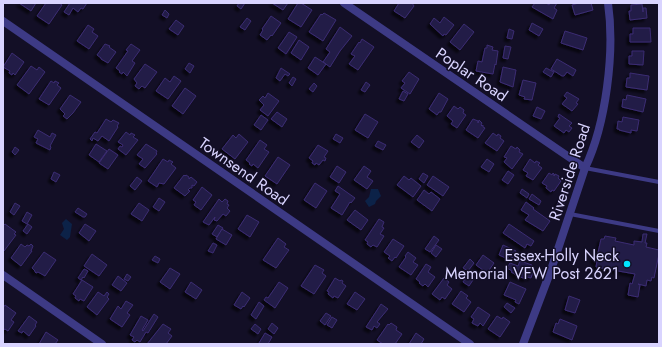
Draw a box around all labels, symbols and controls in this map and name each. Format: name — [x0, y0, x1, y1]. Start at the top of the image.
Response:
street label: Poplar Road — [431, 42, 512, 107]
street label: Riverside Road — [543, 121, 596, 224]
street label: Townsend Road — [194, 132, 293, 211]
place label: Essex-Holly Neck Memorial VFW Post 2621 — [445, 244, 620, 285]
marker: Essex-Holly Neck Memorial VFW Post 2621 — [622, 259, 632, 269]

